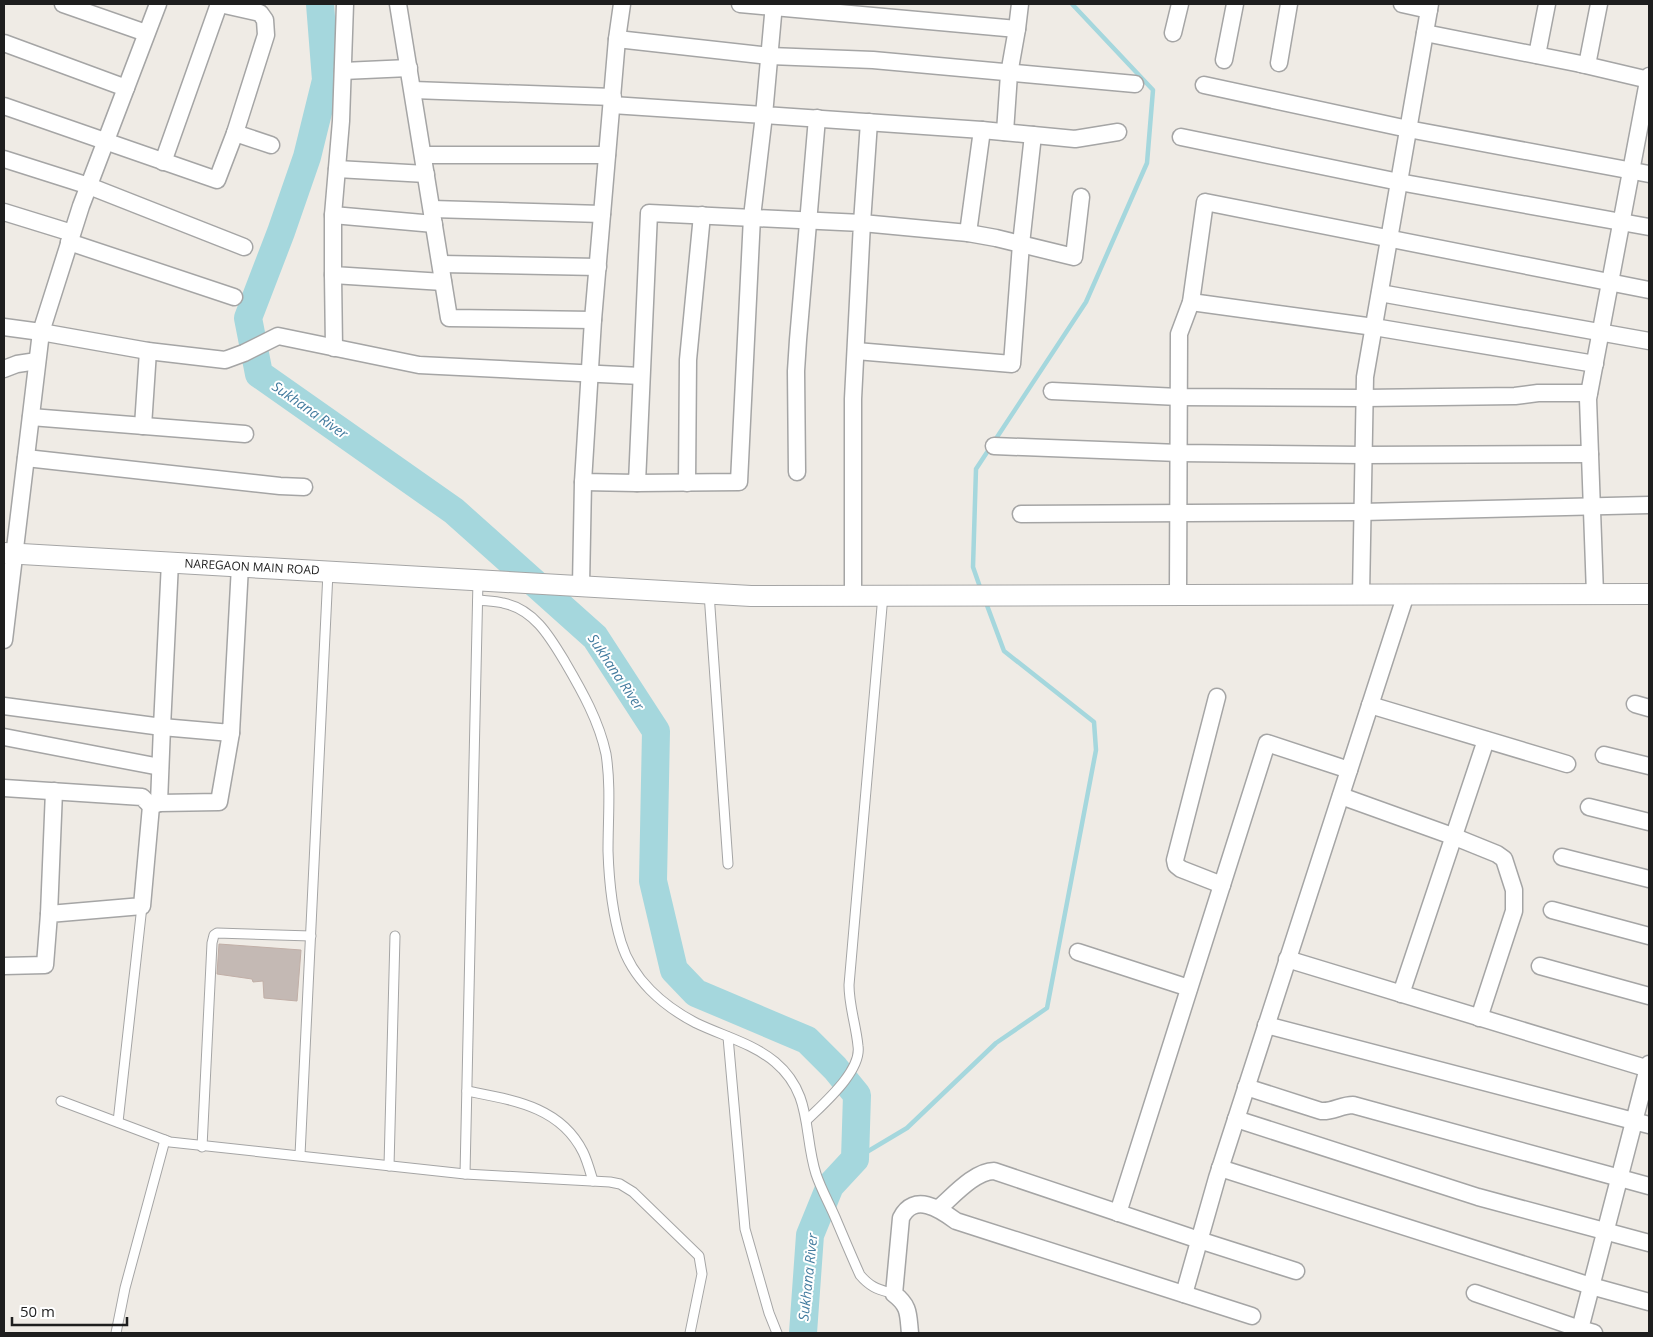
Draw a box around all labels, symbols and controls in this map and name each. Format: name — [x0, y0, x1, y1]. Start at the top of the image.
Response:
water label: Sukhana River — [269, 377, 352, 443]
street label: NAREGAON MAIN ROAD — [184, 554, 320, 579]
water label: Sukhana River — [584, 630, 649, 714]
water label: Sukhana River — [793, 1232, 822, 1322]
scale bar — [12, 1294, 128, 1326]
text: 50 m — [20, 1301, 55, 1321]

